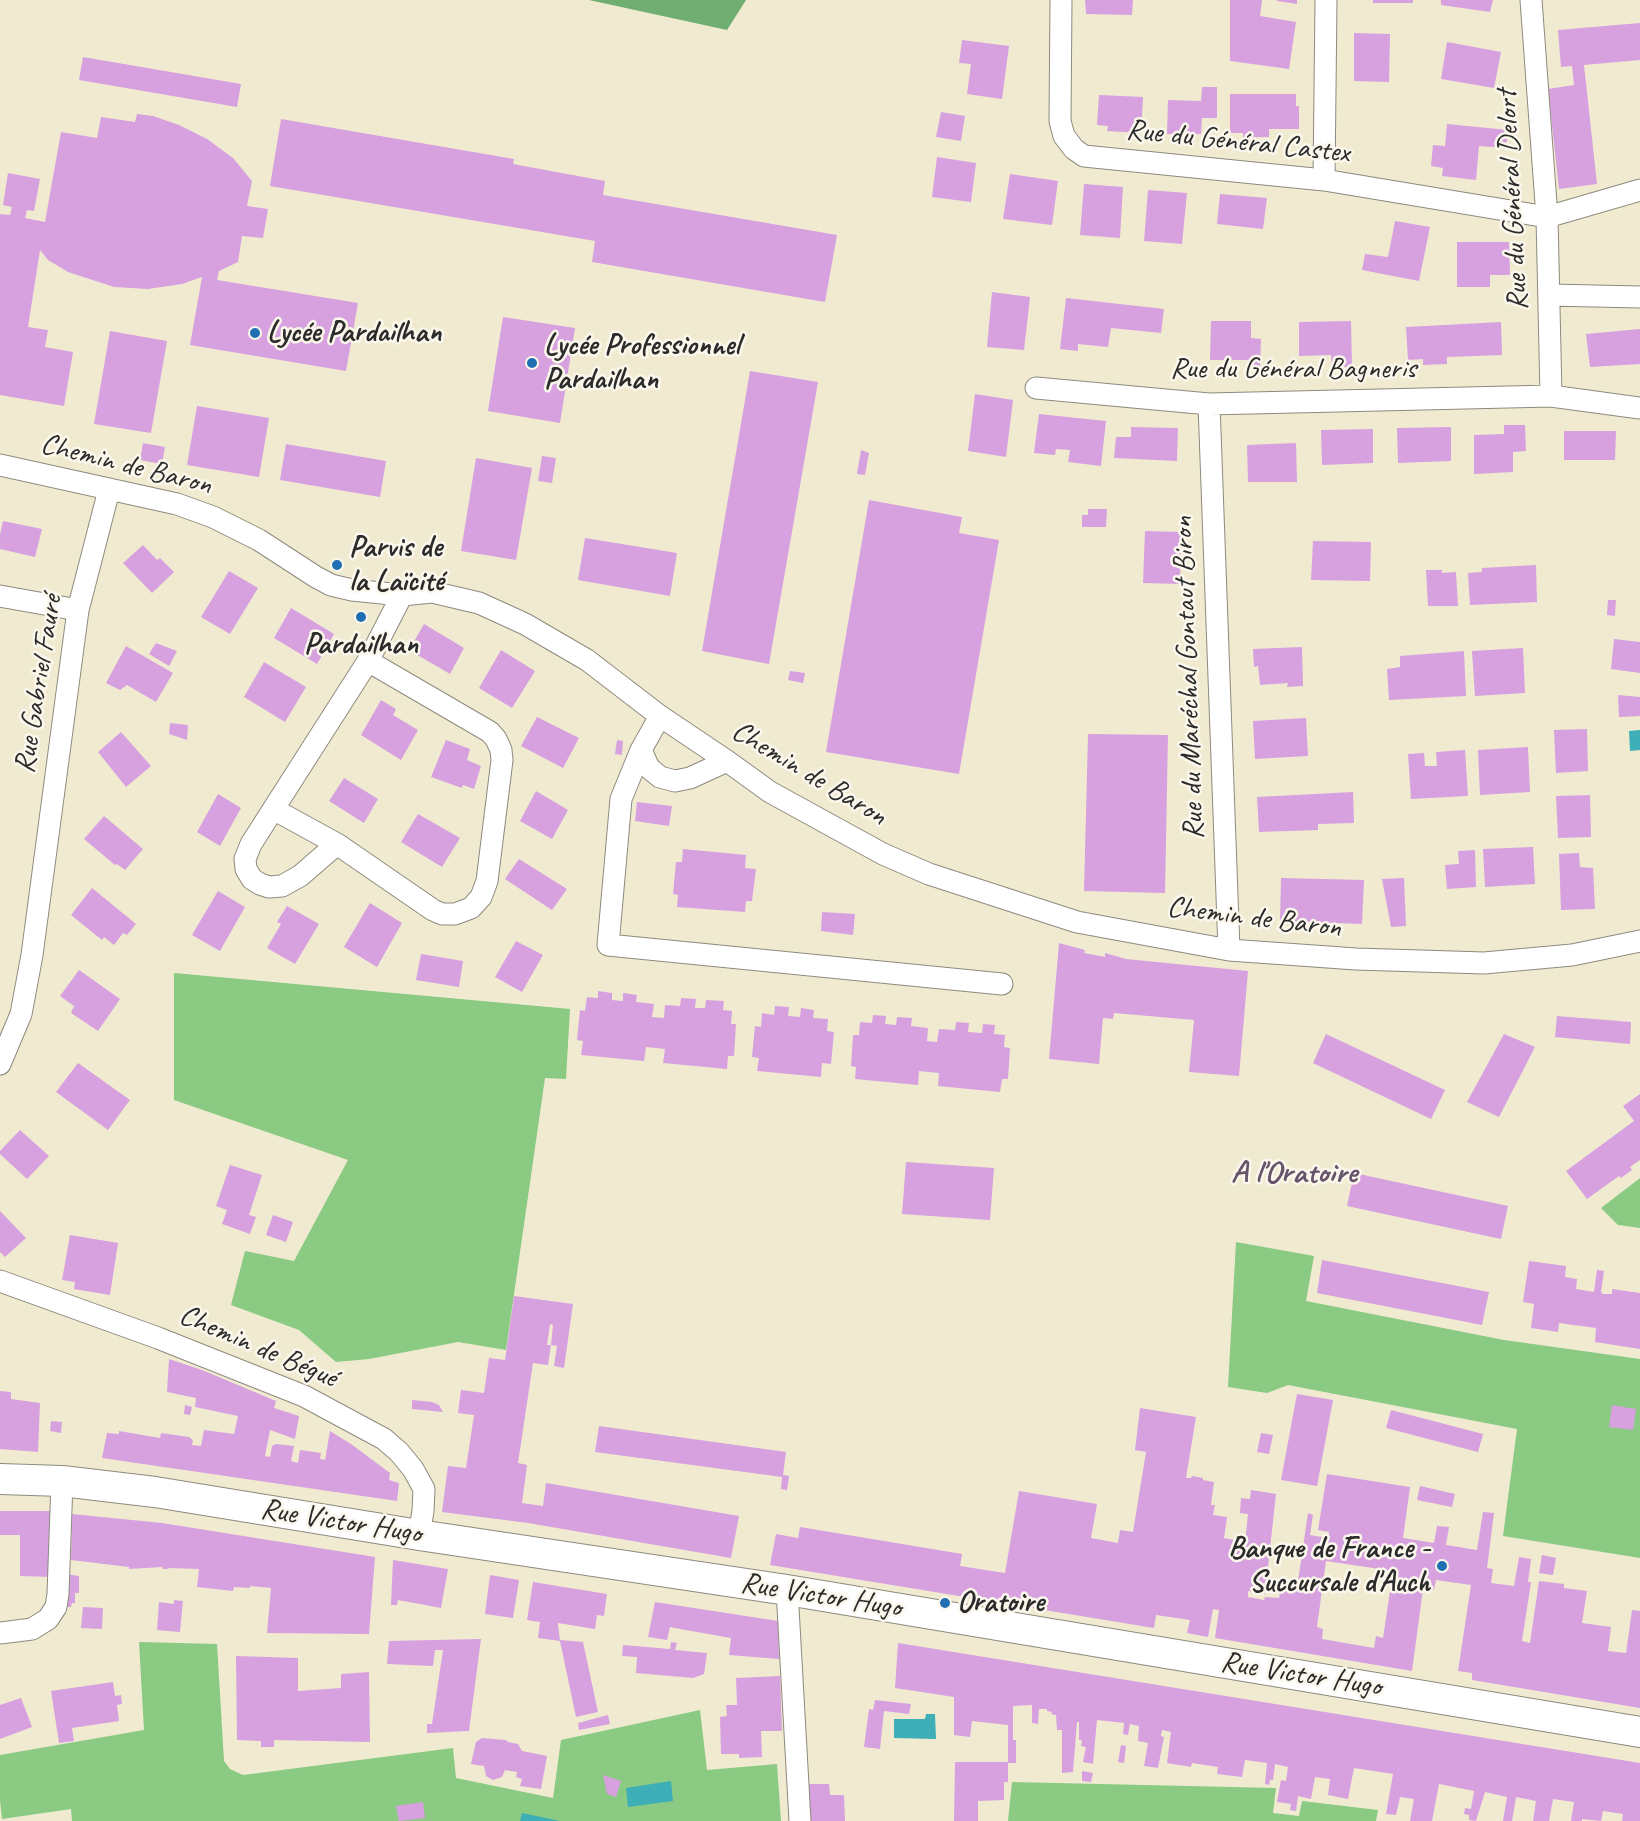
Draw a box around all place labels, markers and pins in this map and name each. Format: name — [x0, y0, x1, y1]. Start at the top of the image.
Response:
place label: Lycée Pardailhan — [267, 315, 441, 351]
marker: Lycée Pardailhan — [248, 326, 262, 340]
place label: Lycée Professionnel Pardailhan — [544, 328, 740, 398]
marker: Lycée Professionnel Pardailhan — [525, 356, 539, 370]
place label: Parvis de la Laïcité — [349, 530, 443, 600]
marker: Parvis de la Laïcité — [330, 558, 344, 572]
marker: Pardailhan — [354, 610, 368, 624]
place label: Pardailhan — [304, 627, 418, 663]
place label: Banque de France - Succursale d'Auch — [1228, 1531, 1430, 1602]
marker: Banque de France - Succursale d'Auch — [1435, 1559, 1449, 1573]
place label: Oratoire — [957, 1585, 1044, 1621]
marker: Oratoire — [938, 1596, 952, 1610]

